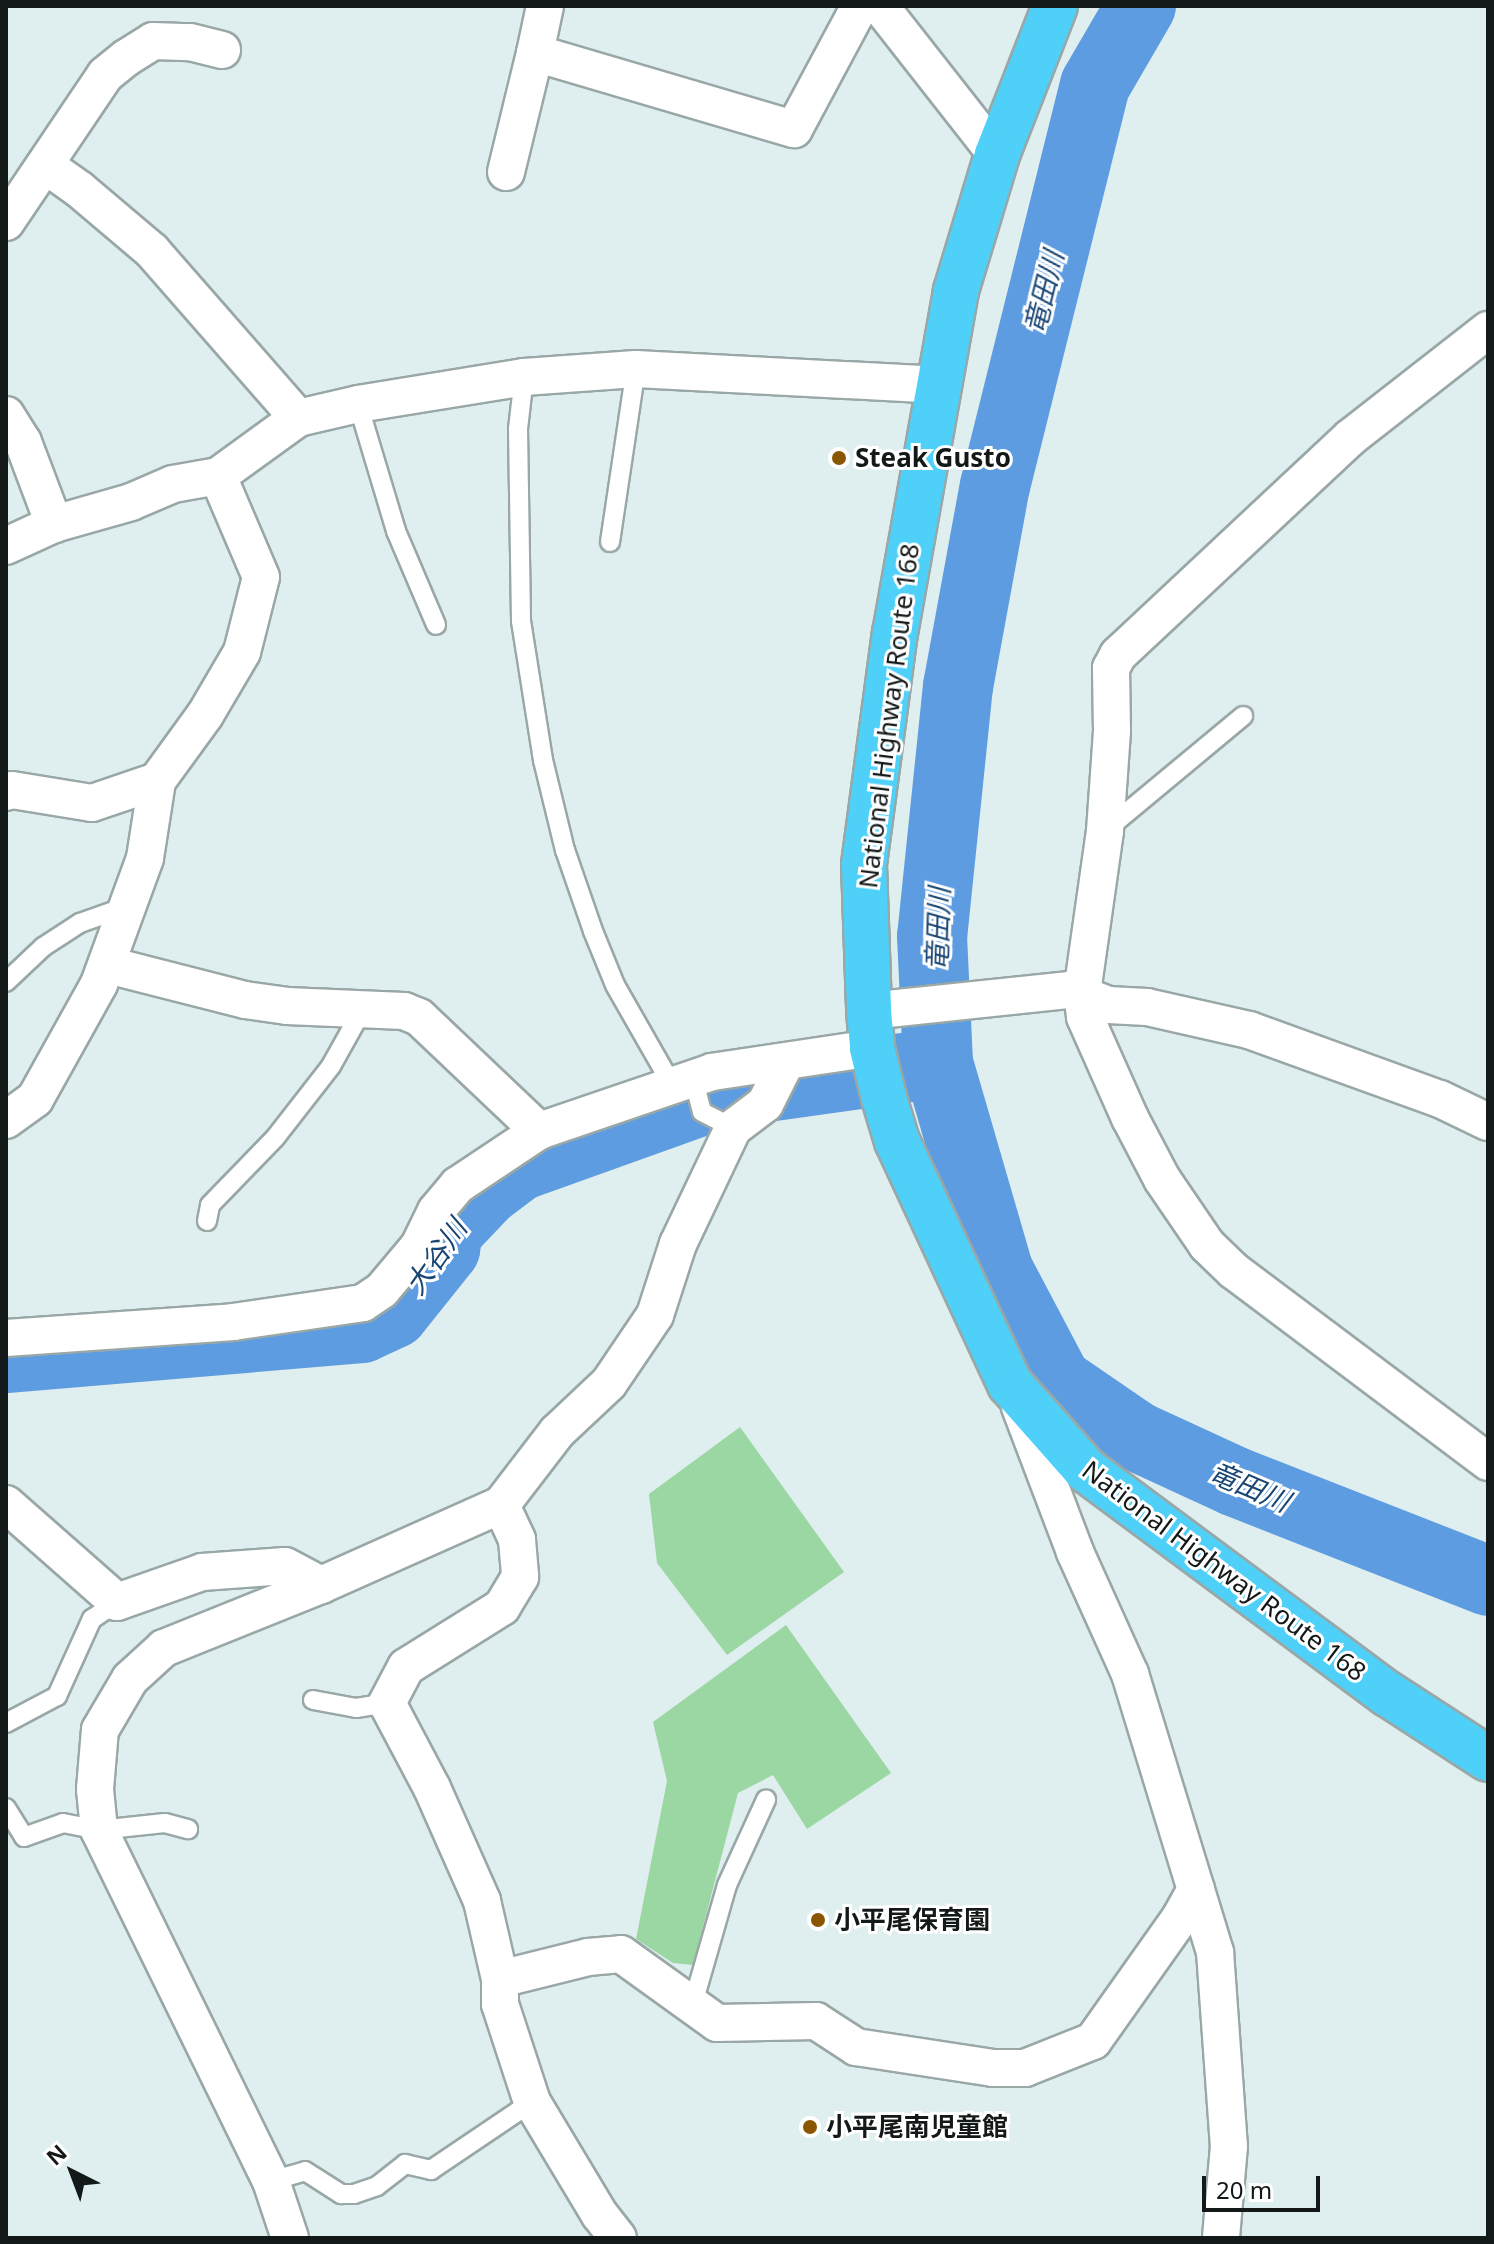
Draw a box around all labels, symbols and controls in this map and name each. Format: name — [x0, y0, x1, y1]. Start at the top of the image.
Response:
water label: 竜田川 — [1017, 247, 1069, 337]
place label: Steak Gusto — [855, 442, 1011, 474]
marker: Steak Gusto — [830, 449, 848, 467]
street label: National Highway Route 168 — [852, 542, 926, 890]
water label: 竜田川 — [919, 886, 955, 972]
water label: 大谷川 — [397, 1212, 473, 1300]
street label: National Highway Route 168 — [1076, 1454, 1372, 1688]
water label: 竜田川 — [1205, 1454, 1295, 1518]
place label: 小平尾保育園 — [834, 1904, 990, 1936]
marker: 小平尾保育園 — [809, 1911, 827, 1929]
place label: 小平尾南児童館 — [826, 2111, 1008, 2143]
marker: 小平尾南児童館 — [801, 2118, 819, 2136]
north arrow — [32, 2132, 112, 2212]
text: N — [39, 2137, 73, 2171]
scale bar — [1206, 2160, 1324, 2210]
text: 20 m — [1216, 2173, 1272, 2206]

